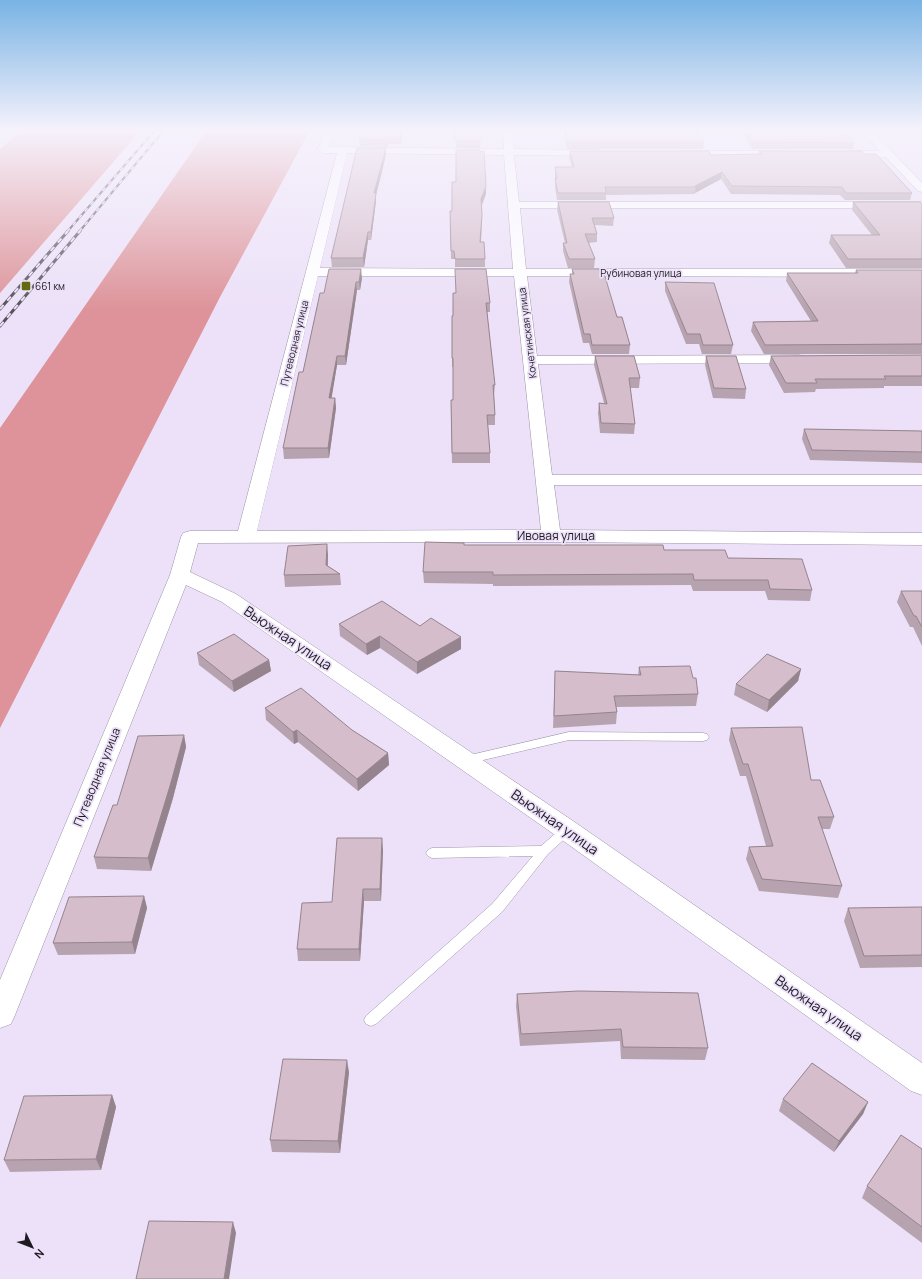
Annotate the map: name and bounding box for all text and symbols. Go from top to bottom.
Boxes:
street label: Рубиновая улица [600,266,682,280]
place label: 661 км [35,279,65,293]
marker: 661 км [20,280,32,292]
street label: Кочетинская улица [514,287,540,379]
street label: Путеводная улица [277,299,311,387]
street label: Ивовая улица [517,527,595,544]
street label: Вьюжная улица [240,601,336,674]
street label: Путеводная улица [69,725,124,829]
street label: Вьюжная улица [508,784,603,859]
street label: Вьюжная улица [772,970,867,1045]
north arrow [12,1227,52,1267]
text: N [31,1246,48,1262]

